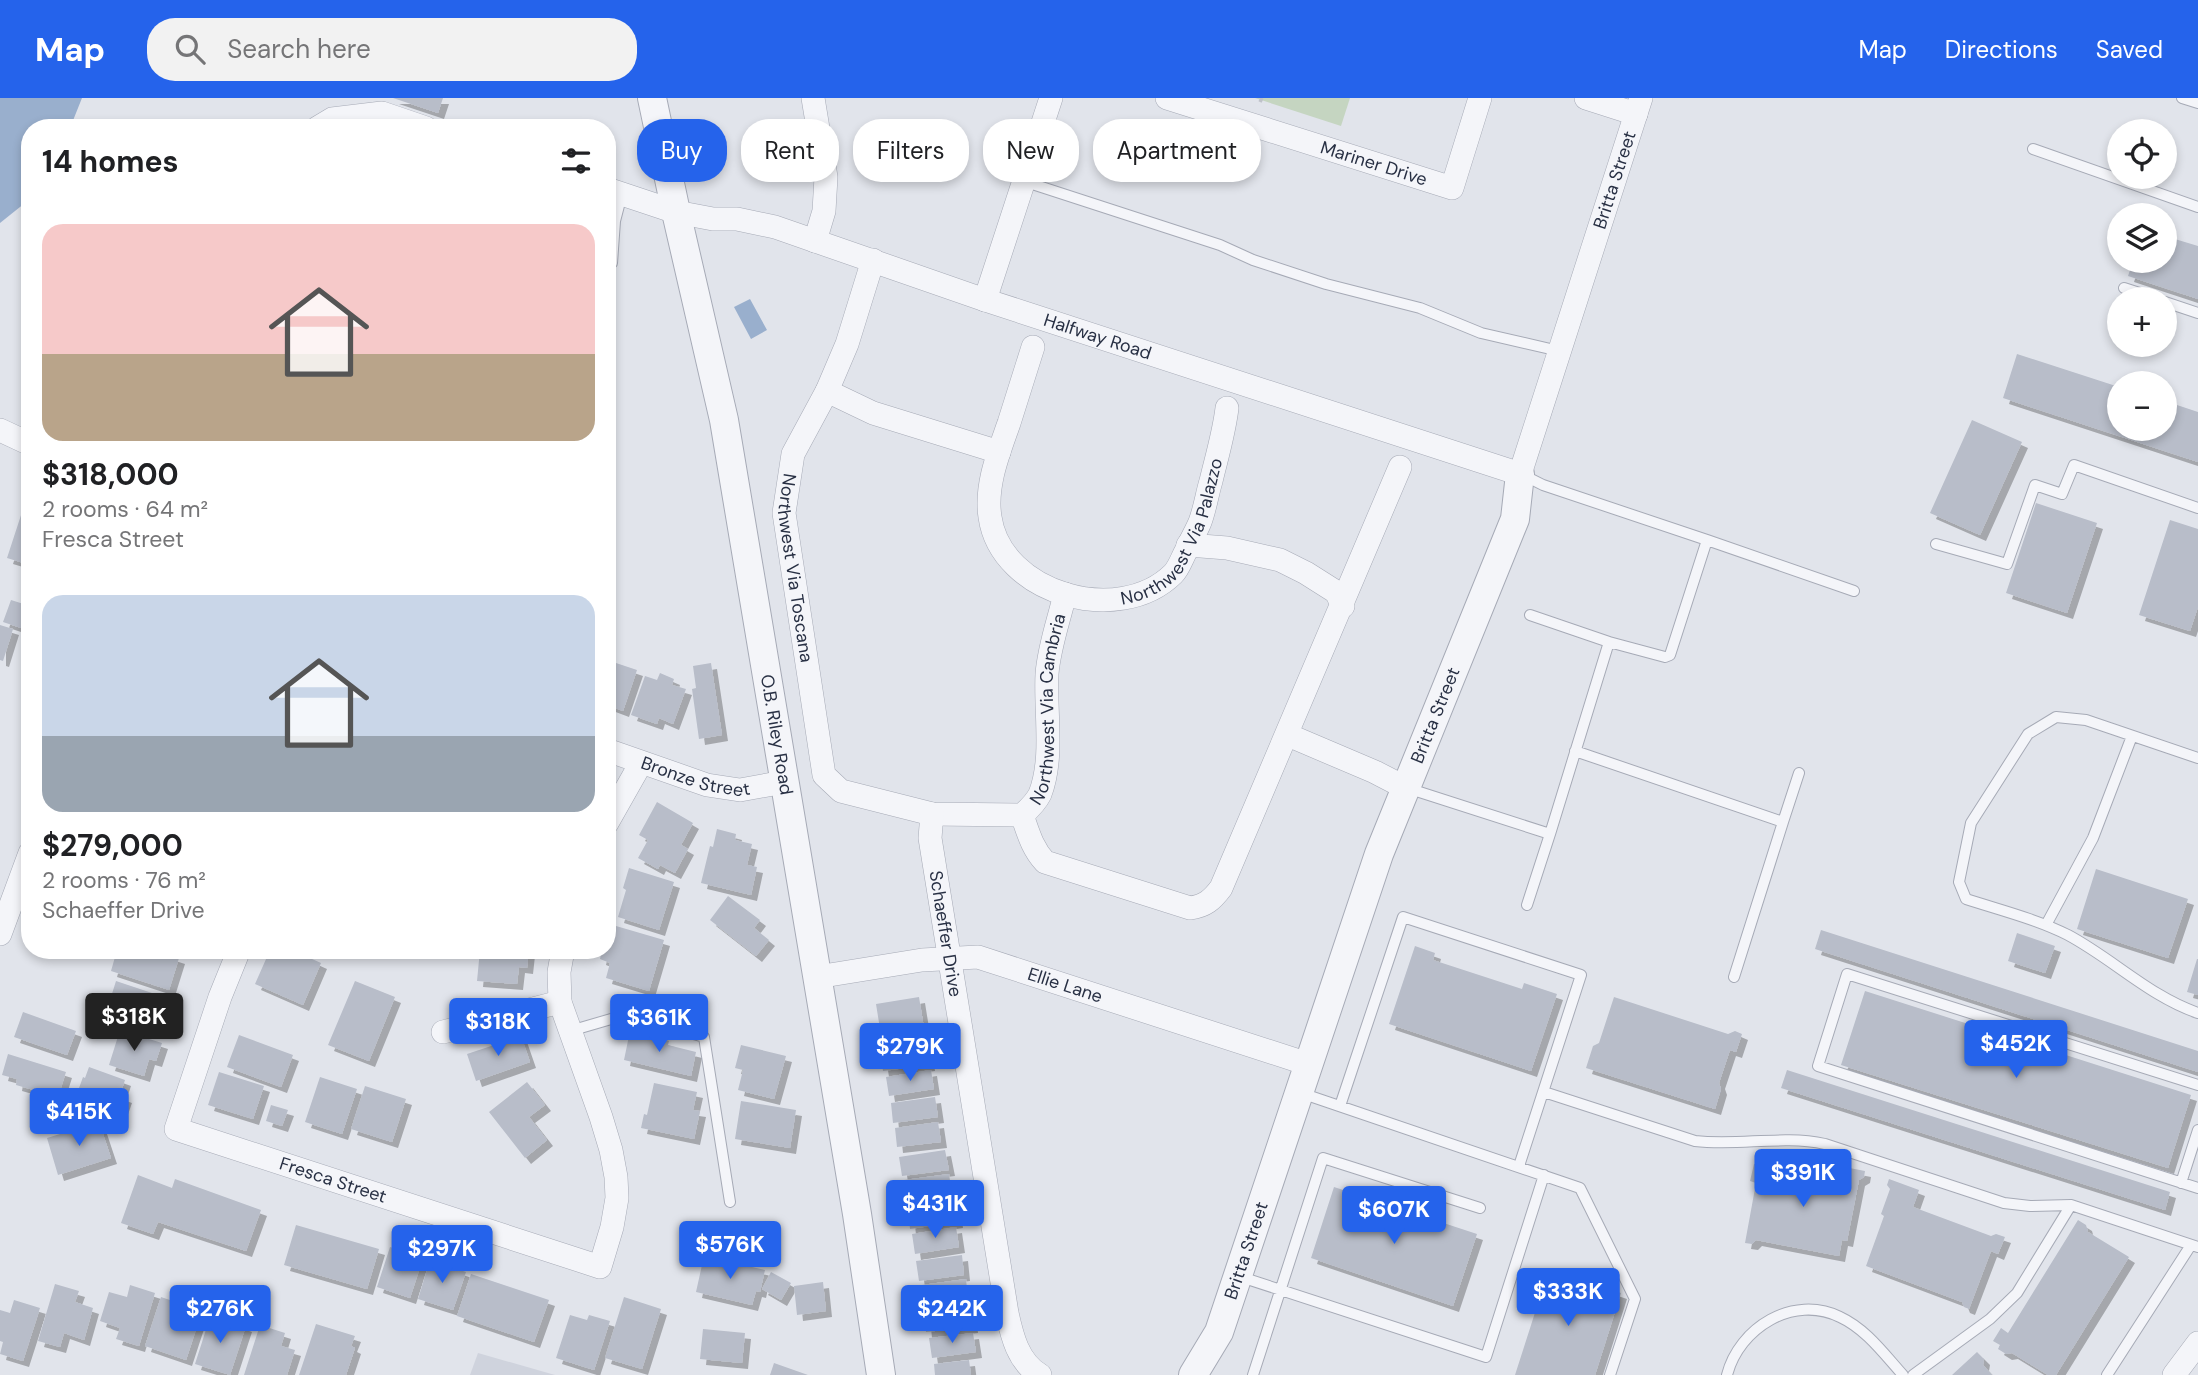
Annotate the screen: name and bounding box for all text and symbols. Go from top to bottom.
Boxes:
search box [147,18,637,81]
text: Map [35,28,105,71]
icon: search [171,30,209,68]
text: Search here [227,32,371,66]
text: Map [1859,34,1907,65]
text: Directions [1945,34,2058,65]
text: Saved [2096,34,2163,65]
chip: Buy [637,119,727,182]
chip: Rent [741,119,839,182]
chip: Filters [853,119,969,182]
chip: New [983,119,1079,182]
chip: Apartment [1093,119,1261,182]
map controls [2107,119,2177,441]
button: locate [2107,119,2177,189]
street label: Britta Street [1588,128,1642,232]
street label: Mariner Drive [1318,135,1430,191]
text: 14 homes [42,142,179,181]
icon: filters [557,142,595,180]
button: layers [2107,203,2177,273]
icon: home [256,269,382,395]
button: + [2107,287,2177,357]
street label: Halfway Road [1041,308,1155,365]
button: − [2107,371,2177,441]
text: $318,000 [42,455,179,494]
street label: Northwest Via Palazzo [1118,455,1228,611]
street label: Northwest Via Toscana [772,472,819,664]
text: 2 rooms · 64 m² [42,494,208,524]
text: Fresca Street [42,524,184,554]
street label: Northwest Via Cambria [1024,611,1071,810]
icon: home [256,640,382,766]
street label: Britta Street [1405,664,1466,767]
street label: O.B. Riley Road [755,673,799,797]
street label: Bronze Street [638,751,752,802]
text: $279,000 [42,826,183,865]
text: 2 rooms · 76 m² [42,865,206,895]
street label: Schaeffer Drive [923,869,968,998]
text: Schaeffer Drive [42,895,205,925]
street label: Ellie Lane [1025,962,1106,1009]
pin: $318K [85,993,183,1053]
pin: $361K [610,995,708,1054]
pin: $318K [449,998,547,1058]
text: $318K [101,1001,167,1031]
text: $361K [626,1002,692,1032]
text: $318K [465,1006,531,1036]
pin: $452K [1967,1020,2065,1080]
pin: $279K [861,1024,959,1083]
text: $452K [1980,1028,2052,1058]
text: $279K [876,1031,944,1061]
pin: $415K [30,1088,128,1148]
text: $415K [46,1096,112,1126]
pin: $391K [1754,1150,1852,1209]
street label: Fresca Street [276,1151,390,1209]
text: $391K [1770,1157,1836,1187]
pin: $431K [886,1180,984,1240]
pin: $607K [1345,1186,1443,1246]
text: $431K [902,1188,968,1218]
text: $607K [1358,1194,1430,1224]
street label: Britta Street [1219,1199,1274,1303]
pin: $576K [681,1222,779,1281]
pin: $297K [393,1226,491,1285]
text: $576K [695,1229,765,1259]
text: $297K [408,1233,476,1263]
pin: $333K [1519,1268,1617,1328]
text: $333K [1533,1276,1603,1306]
pin: $276K [171,1286,269,1345]
pin: $242K [903,1286,1001,1345]
text: $276K [186,1293,254,1323]
text: $242K [917,1293,987,1323]

